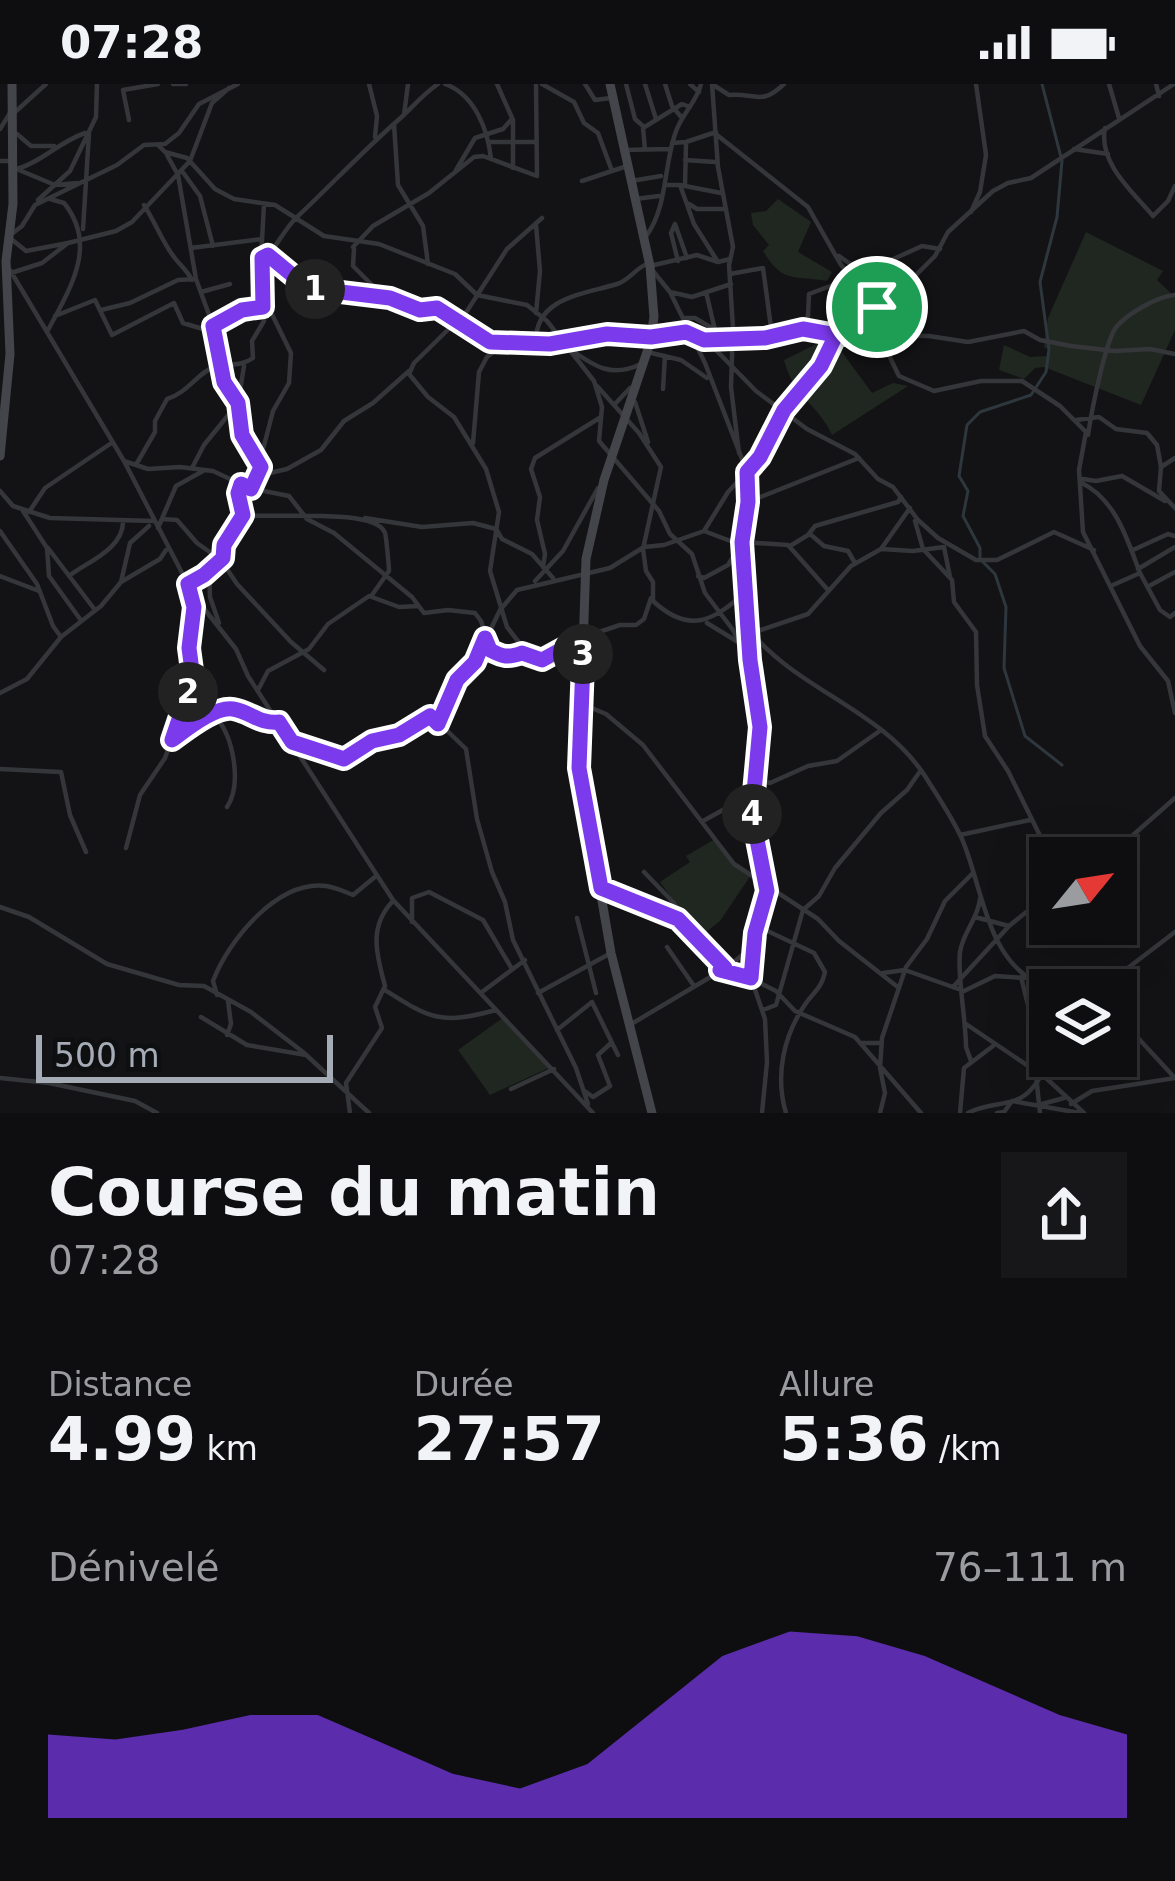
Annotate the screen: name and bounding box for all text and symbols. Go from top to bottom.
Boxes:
text: 07:28 [60,16,203,69]
pin [826,256,928,358]
pin: 1 [285,259,345,319]
text: 1 [304,269,326,308]
icon: arrive [844,274,910,340]
pin: 3 [553,624,613,684]
text: 3 [572,634,594,673]
pin: 2 [158,662,218,722]
text: 2 [177,672,199,711]
pin: 4 [722,784,782,844]
text: 4 [741,794,763,833]
north arrow [1029,837,1137,945]
map controls [1029,837,1137,1077]
button: layers [1029,969,1137,1077]
scale bar [36,1029,333,1082]
text: 500 m [54,1036,160,1075]
button: share [1001,1152,1127,1278]
text: Course du matin [48,1154,660,1231]
text: 07:28 [48,1238,160,1283]
text: Distance [48,1365,192,1404]
text: Durée [414,1365,513,1404]
text: Allure [779,1365,874,1404]
text: 4.99 [48,1404,196,1474]
text: 27:57 [414,1404,605,1474]
text: 5:36 [779,1404,929,1474]
text: km [196,1429,258,1468]
text: /km [929,1429,1001,1468]
text: Dénivelé [48,1545,219,1590]
text: 76–111 m [933,1545,1127,1590]

